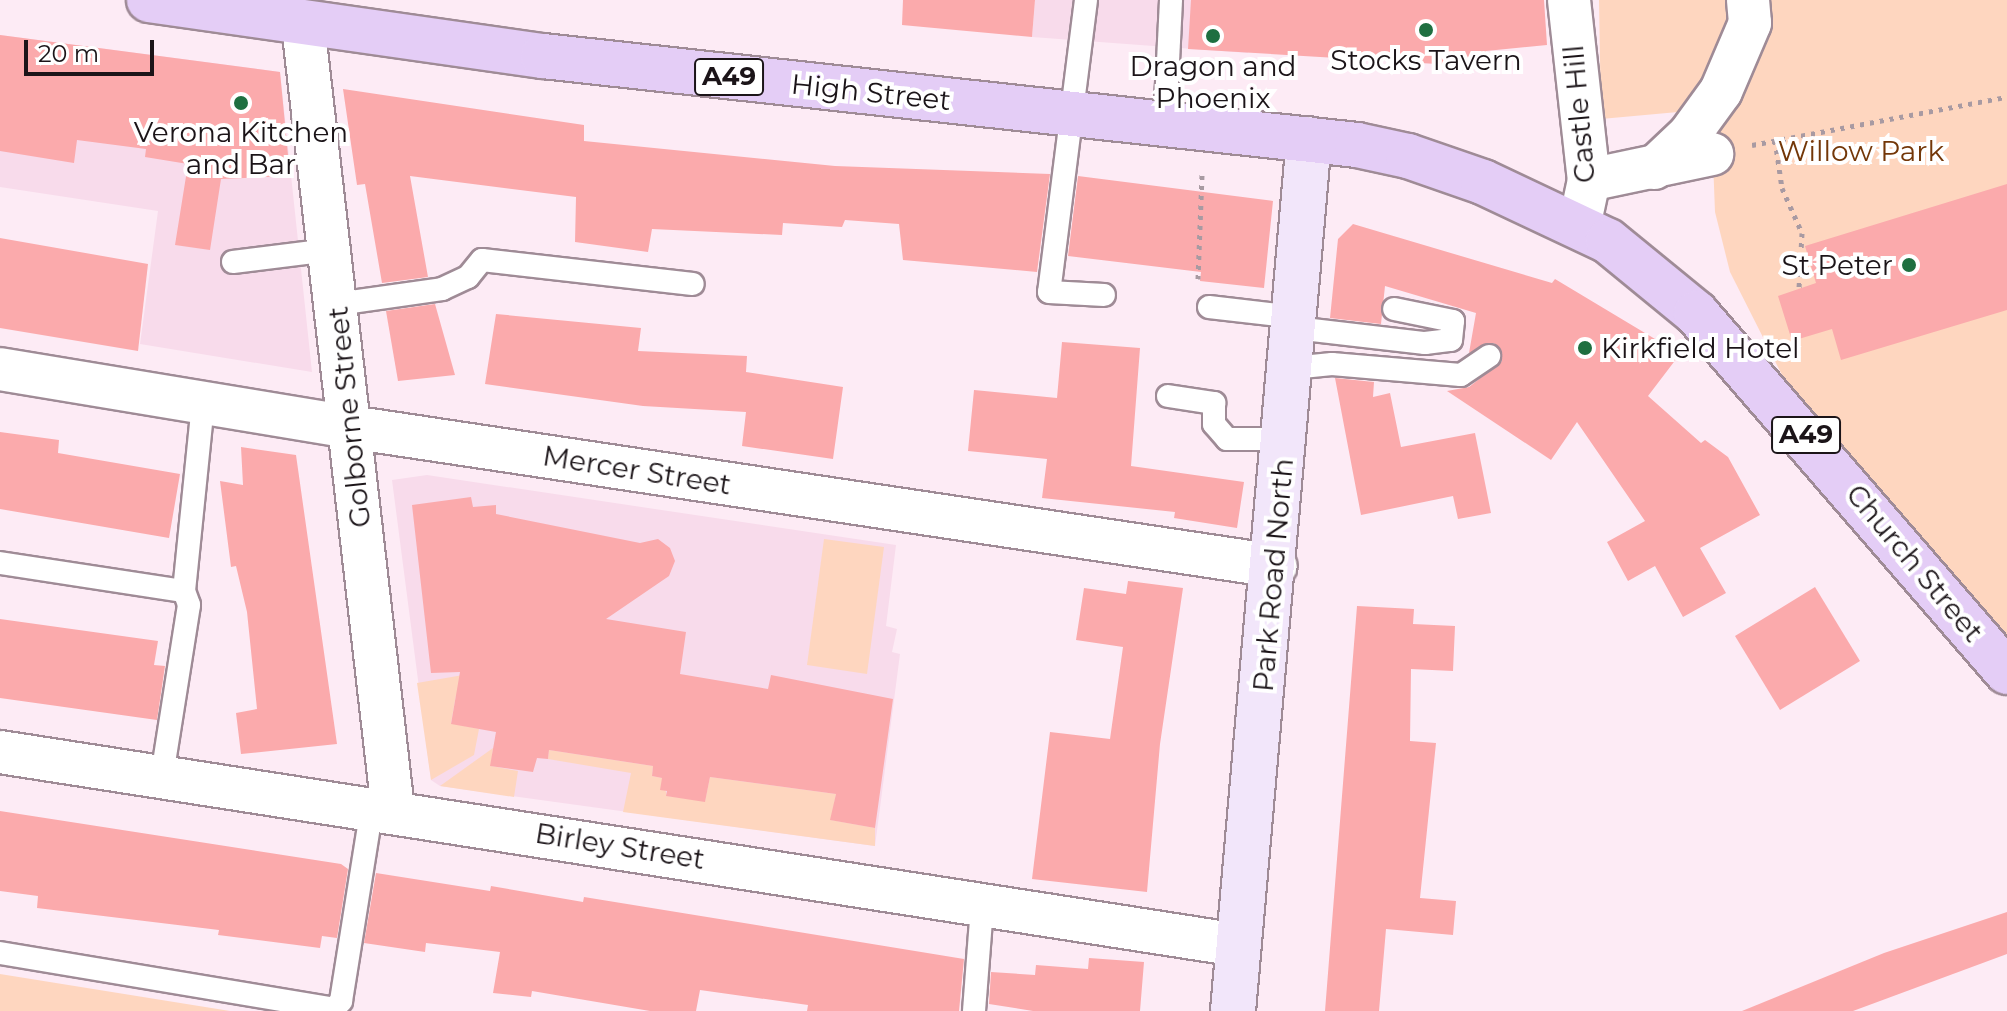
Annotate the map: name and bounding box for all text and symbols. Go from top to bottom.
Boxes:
marker: Stocks Tavern [1417,21,1435,39]
scale bar [28,24,158,74]
marker: Dragon and Phoenix [1204,27,1222,45]
text: 20 m [38,39,99,68]
place label: Stocks Tavern [1330,43,1522,77]
street label: Castle Hill [1556,44,1602,184]
place label: Dragon and Phoenix [1129,49,1297,115]
road number: A49 [693,55,765,99]
street label: High Street [789,67,953,117]
marker: Verona Kitchen and Bar [232,94,250,112]
place label: Verona Kitchen and Bar [134,115,348,181]
park label: Willow Park [1778,134,1944,168]
place label: St Peter [1781,248,1893,282]
marker: St Peter [1900,256,1918,274]
street label: Golborne Street [321,305,377,529]
place label: Kirkfield Hotel [1601,331,1800,365]
marker: Kirkfield Hotel [1576,339,1594,357]
road number: A49 [1770,413,1842,457]
street label: Mercer Street [540,439,734,501]
street label: Park Road North [1246,457,1300,693]
street label: Church Street [1839,478,1991,648]
street label: Birley Street [533,816,707,876]

